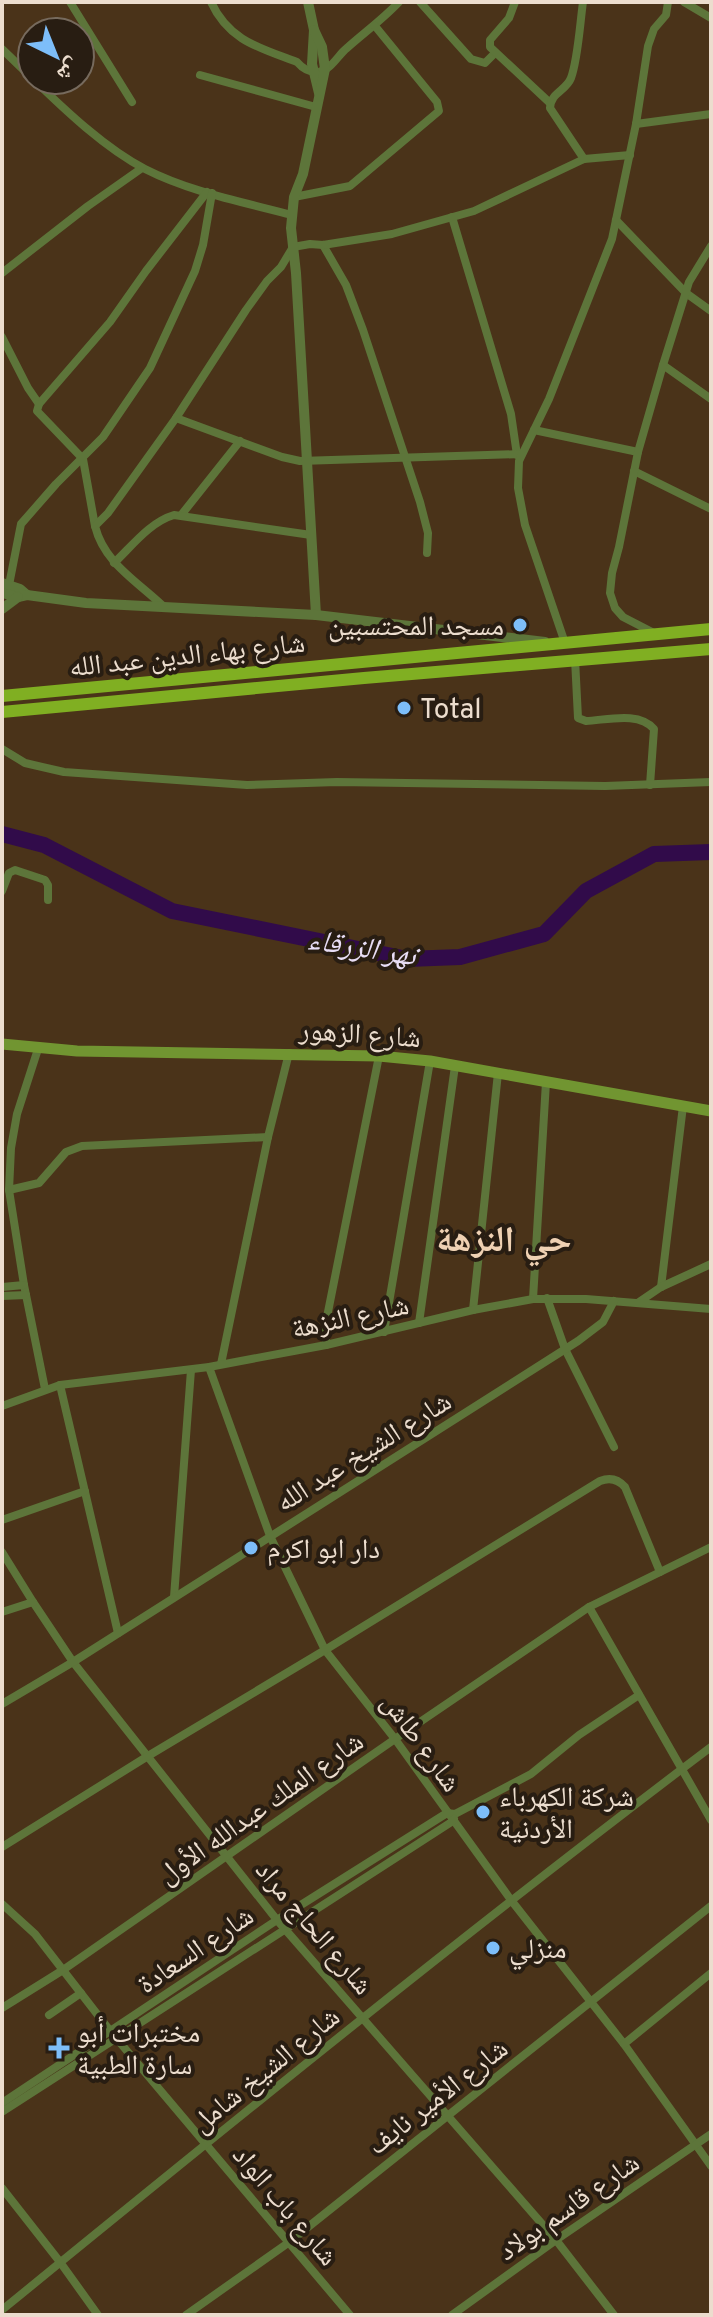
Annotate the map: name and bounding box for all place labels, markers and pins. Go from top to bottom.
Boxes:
place label: مسجد المحتسبين [328,610,504,646]
marker: مسجد المحتسبين [511,616,529,634]
place label: Total [420,693,482,729]
marker: Total [395,699,413,717]
place label: دار ابو اكرم [267,1533,380,1569]
marker: دار ابو اكرم [242,1539,260,1557]
place label: شركة الكهرباء الأردنية [499,1781,634,1849]
marker: شركة الكهرباء الأردنية [474,1803,492,1821]
place label: منزلي [509,1933,566,1971]
marker: منزلي [484,1939,502,1957]
place label: مختبرات أبو سارة الطبية [77,2015,200,2085]
marker: مختبرات أبو سارة الطبية [48,2037,70,2059]

